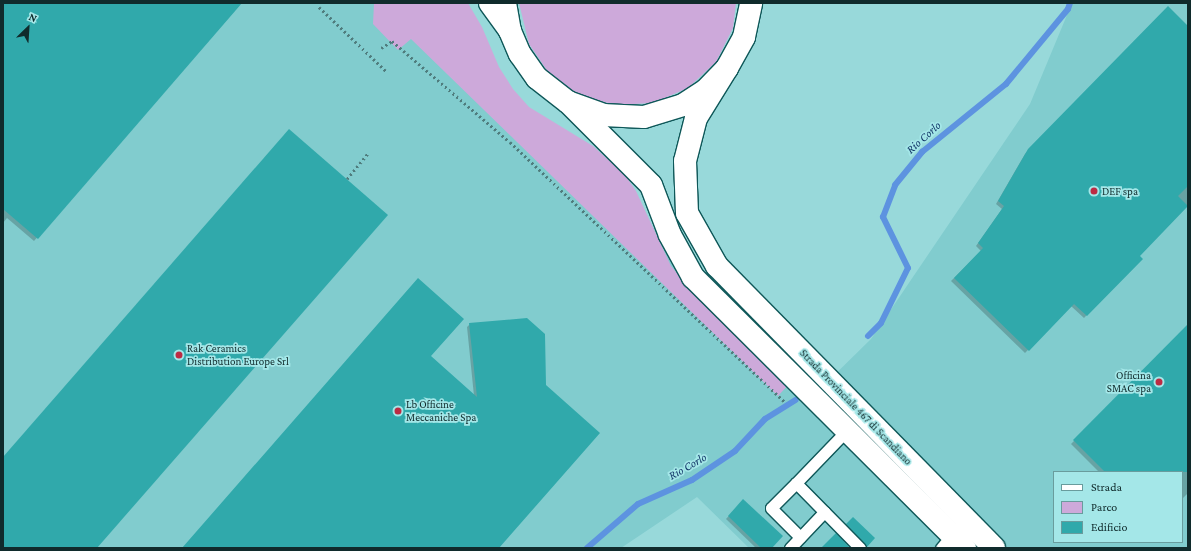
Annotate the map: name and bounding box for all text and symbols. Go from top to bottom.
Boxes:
north arrow [8,8,48,48]
text: N [27,10,39,24]
water label: Rio Corlo [904,119,944,157]
place label: DEF spa [1102,184,1138,198]
marker: DEF spa [1089,186,1099,196]
place label: Rak Ceramics Distribution Europe Srl [187,342,289,368]
street label: Strada Provinciale 467 di Scandiano [797,346,915,468]
marker: Rak Ceramics Distribution Europe Srl [174,350,184,360]
place label: Officina SMAC spa [1107,369,1151,395]
marker: Officina SMAC spa [1154,377,1164,387]
place label: Lb Officine Meccaniche Spa [406,398,476,424]
marker: Lb Officine Meccaniche Spa [393,406,403,416]
water label: Rio Corlo [666,450,710,484]
legend [1053,471,1183,543]
text: Strada [1091,480,1122,494]
text: Parco [1091,500,1117,514]
text: Edificio [1091,520,1127,534]

